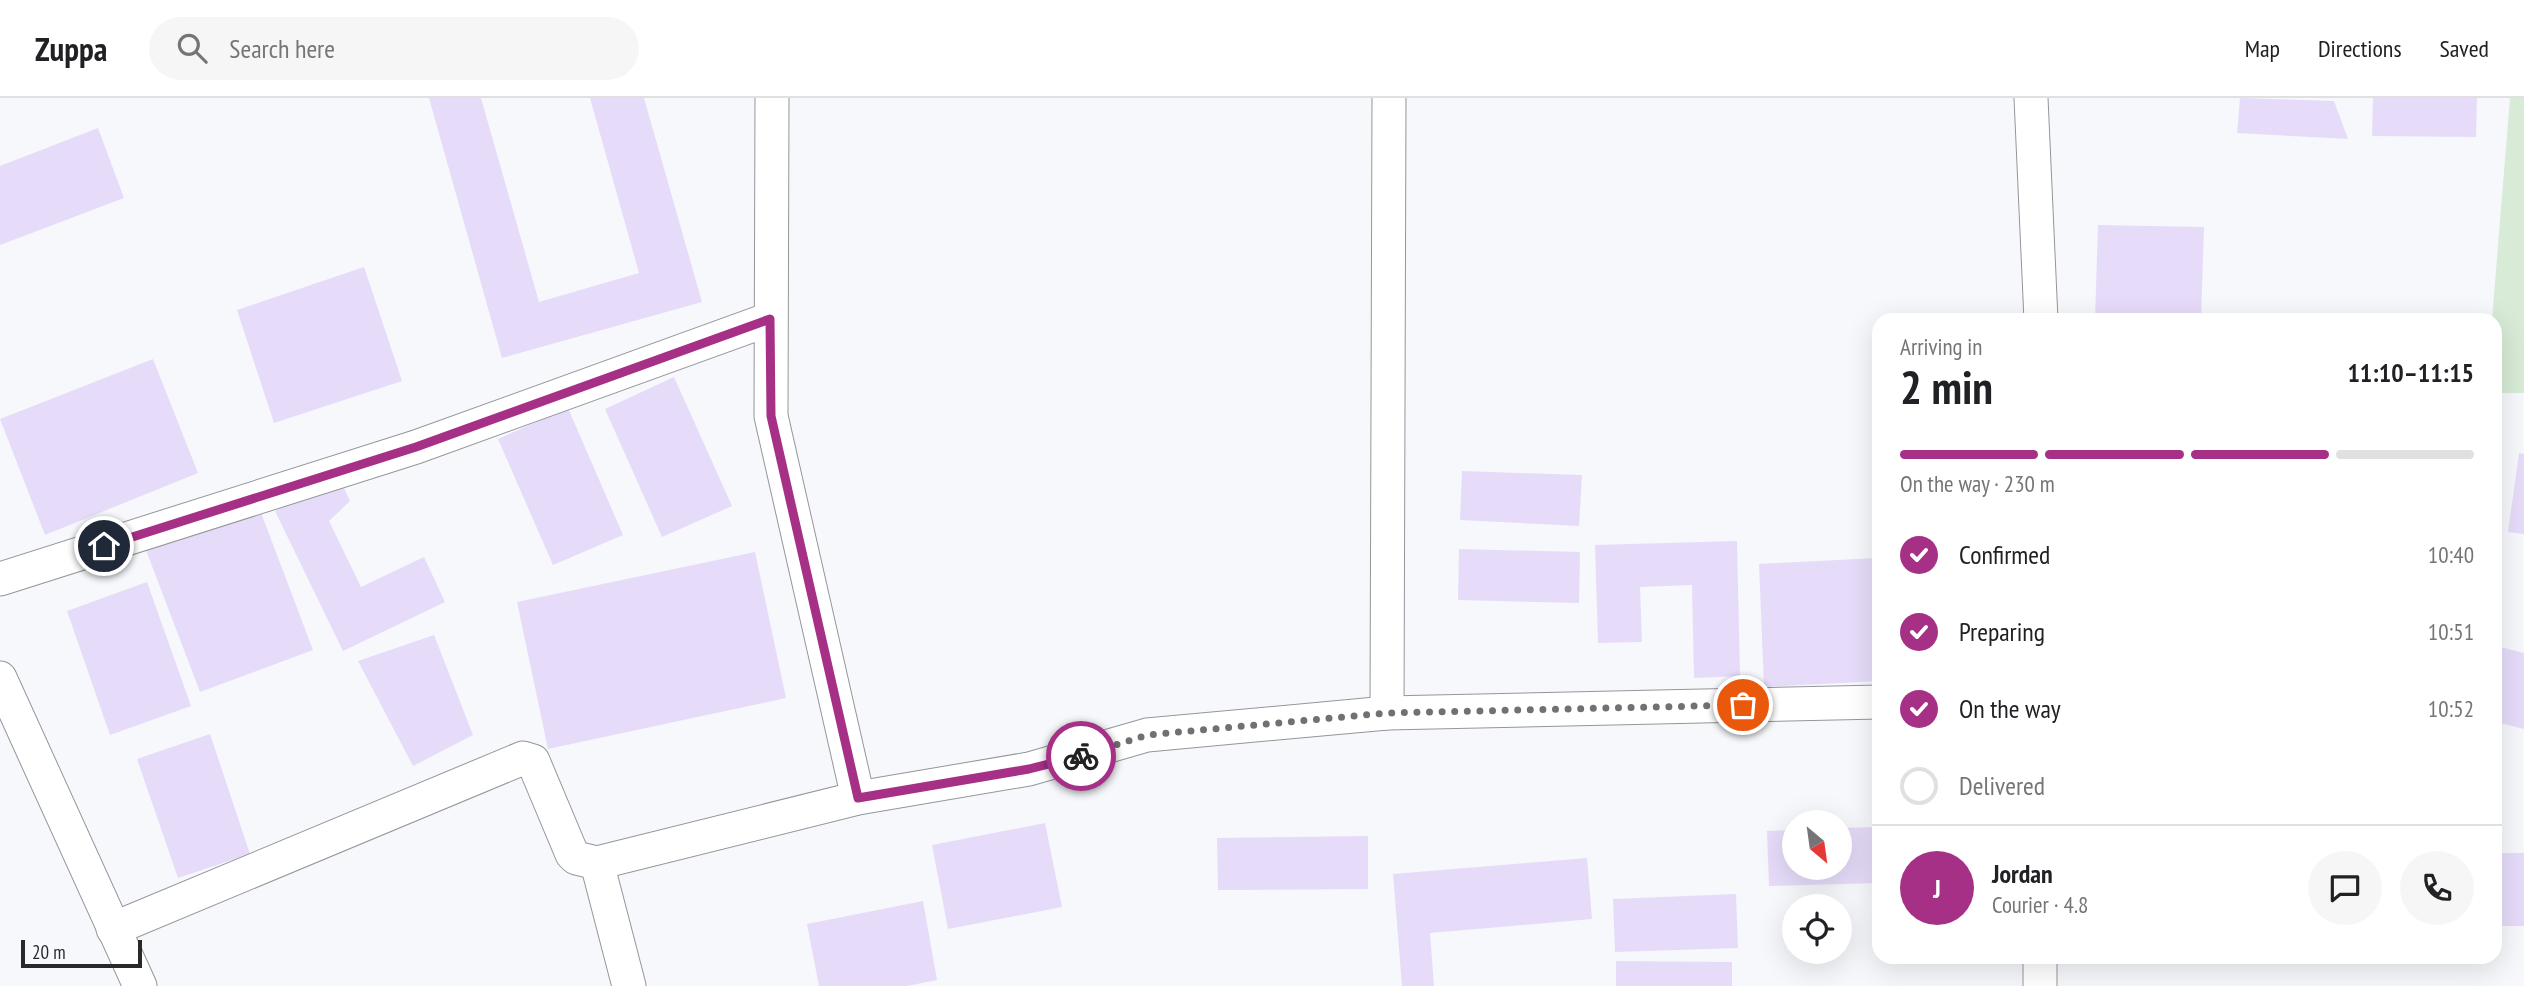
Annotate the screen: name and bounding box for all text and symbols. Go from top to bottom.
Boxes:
search box [149,17,639,80]
text: Zuppa [35,27,107,70]
icon: search [173,29,211,67]
text: Search here [229,32,335,65]
text: Map [2245,33,2280,64]
text: Directions [2318,33,2402,64]
text: Saved [2440,33,2489,64]
text: Arriving in [1900,332,1982,361]
text: 11:10–11:15 [2347,356,2474,389]
text: 2 min [1900,357,1993,417]
text: On the way · 230 m [1900,469,2055,498]
pin [74,516,134,576]
icon: home [85,527,123,565]
icon: check [1900,536,1938,574]
text: Confirmed [1959,538,2050,571]
text: 10:40 [2428,540,2474,569]
icon: check [1900,613,1938,651]
text: Preparing [1959,615,2045,648]
text: 10:51 [2428,617,2474,646]
pin [1713,675,1773,735]
icon: bag [1724,686,1762,724]
icon: check [1900,690,1938,728]
text: On the way [1959,692,2061,725]
text: 10:52 [2428,694,2474,723]
courier [1046,721,1116,791]
icon: bike [1062,737,1100,775]
text: Delivered [1959,769,2045,802]
north arrow [1782,810,1852,880]
map controls [1782,810,1852,964]
button: chat [2308,851,2382,925]
button: phone [2400,851,2474,925]
text: Jordan [1992,857,2053,890]
text: J [1933,872,1941,905]
text: Courier · 4.8 [1992,890,2088,919]
button: locate [1782,894,1852,964]
scale bar [21,937,142,969]
text: 20 m [32,940,66,964]

